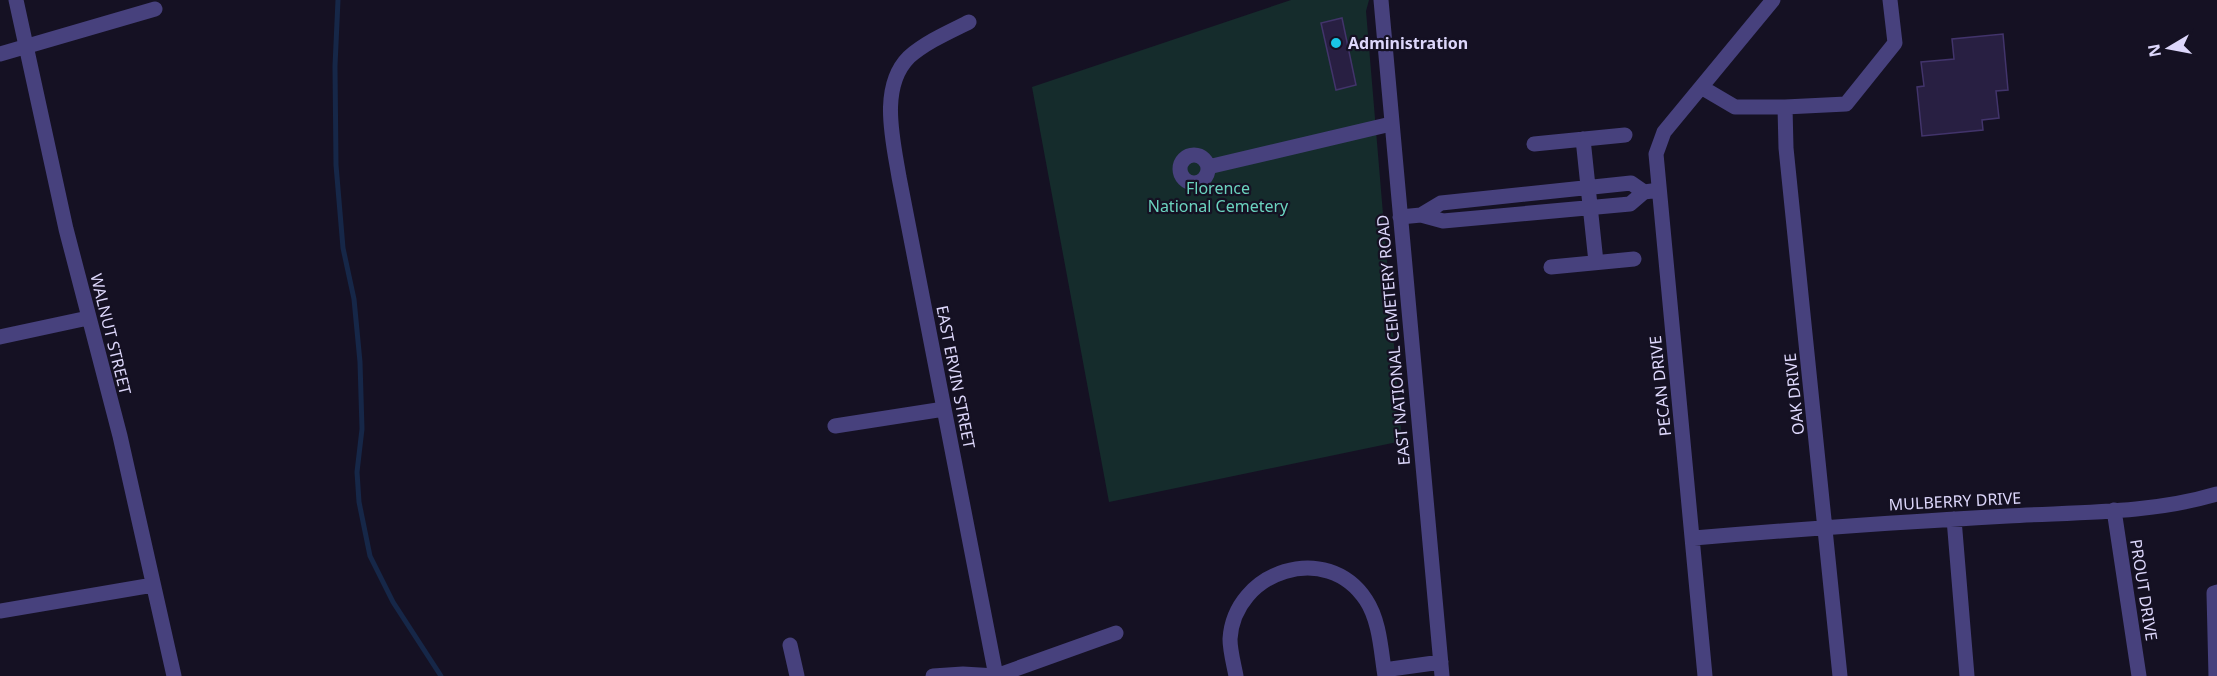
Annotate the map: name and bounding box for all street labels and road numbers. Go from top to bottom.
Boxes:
street label: EAST NATIONAL CEMETERY ROAD [1371,214,1415,466]
street label: WALNUT STREET [85,271,137,397]
street label: EAST ERVIN STREET [931,303,981,451]
street label: PECAN DRIVE [1644,335,1676,437]
street label: OAK DRIVE [1779,352,1809,436]
street label: MULBERRY DRIVE [1888,487,2022,515]
street label: PROUT DRIVE [2125,538,2163,642]

